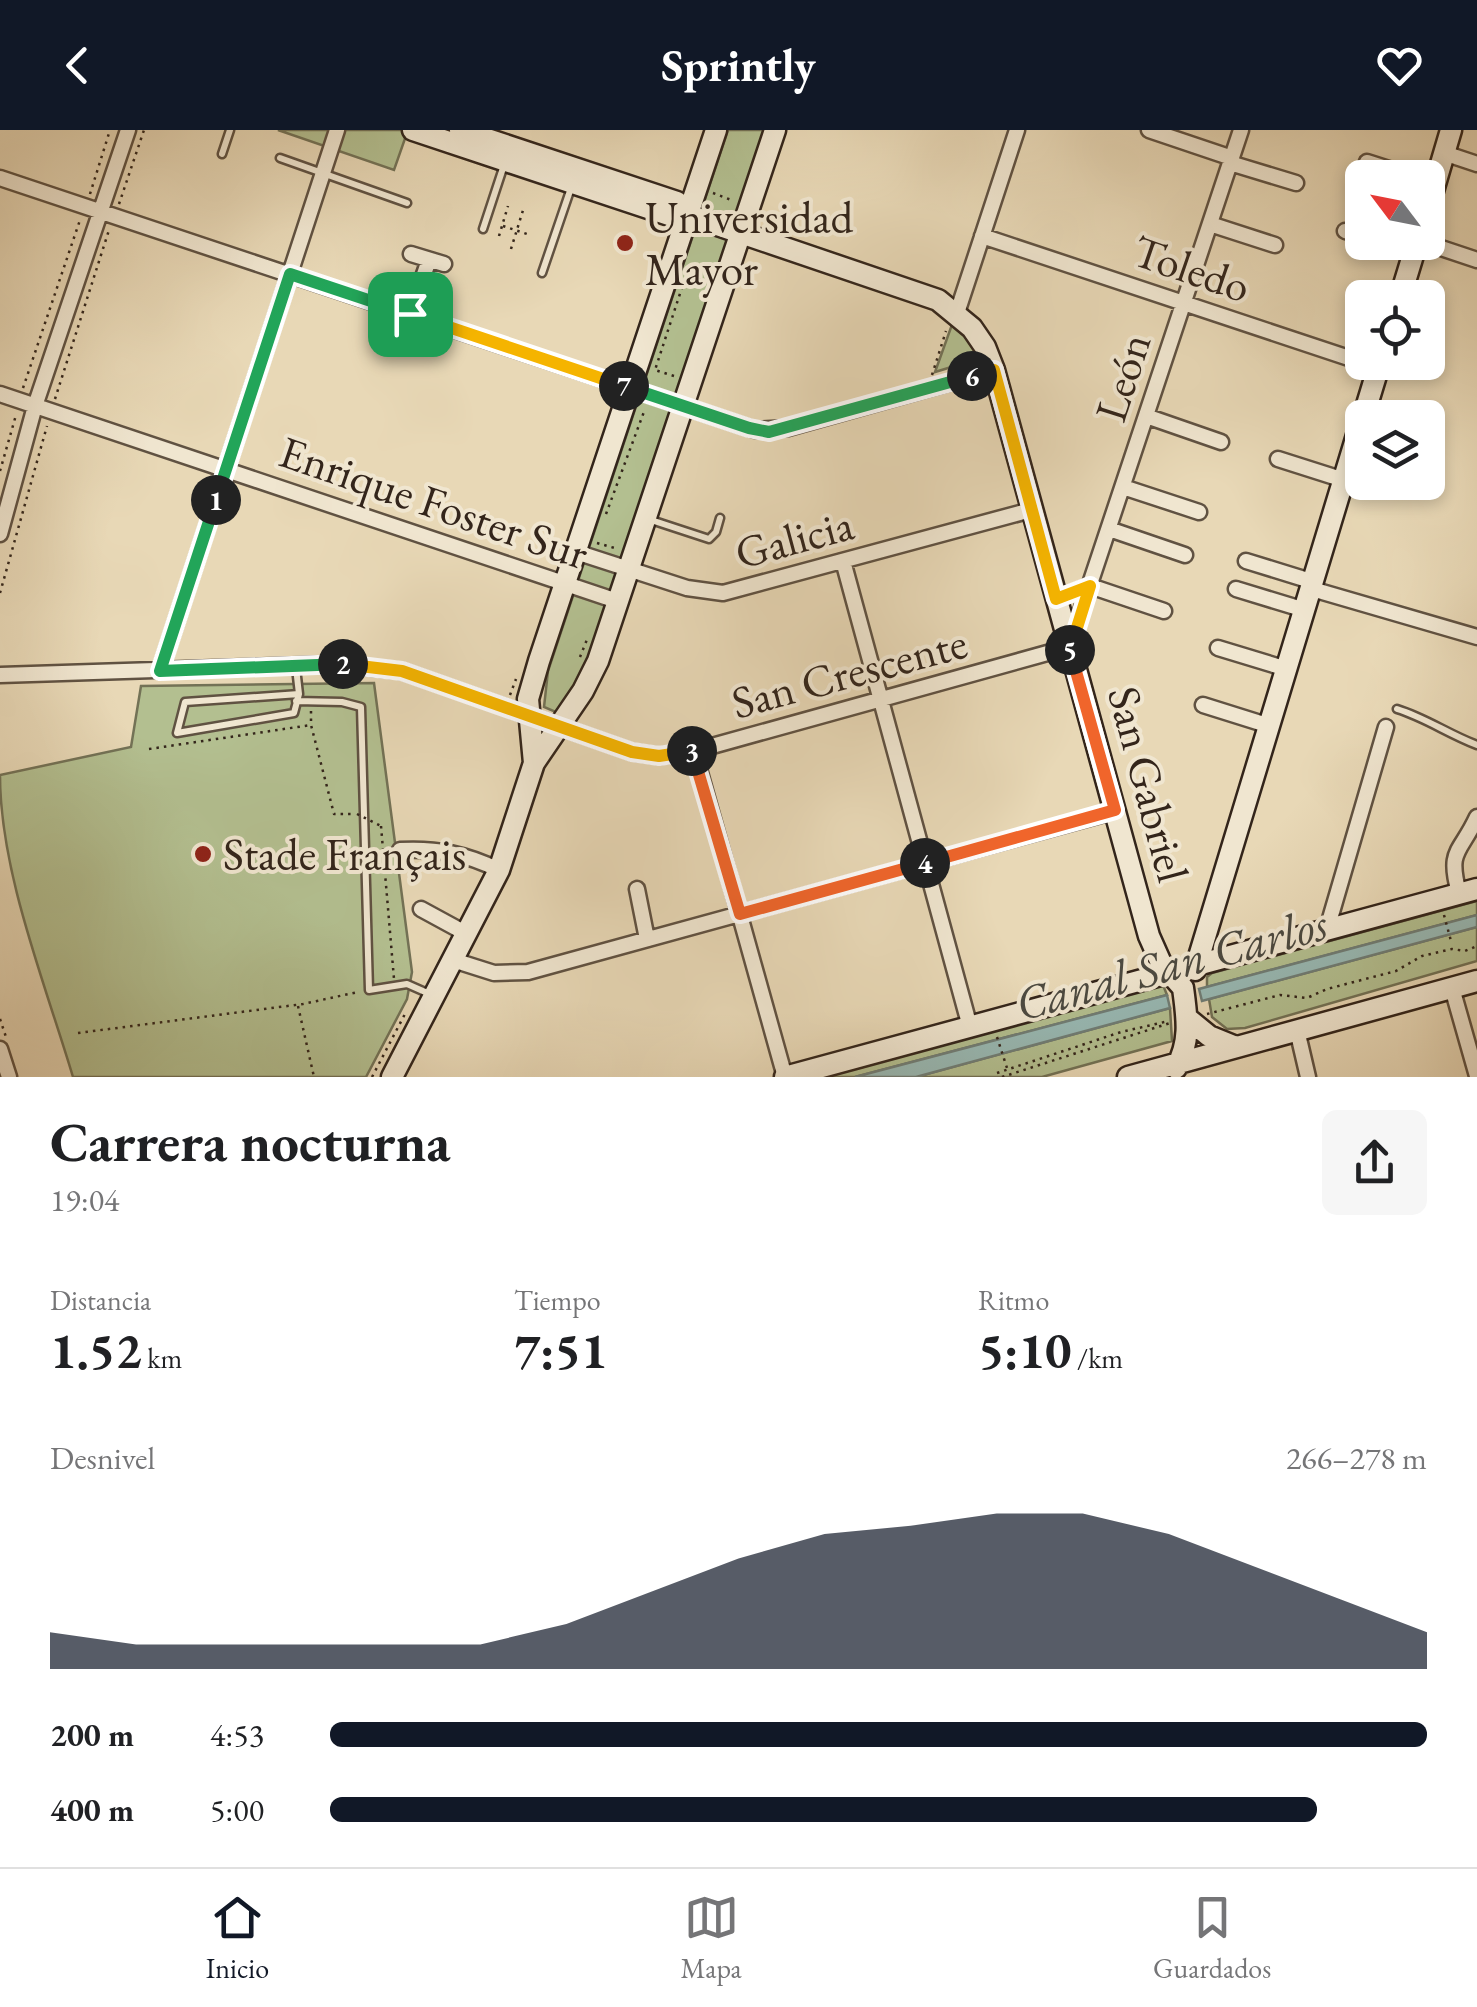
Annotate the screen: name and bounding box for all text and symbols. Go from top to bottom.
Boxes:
text: Sprintly [661,36,816,94]
icon: back [50,38,105,93]
icon: heart [1372,38,1427,93]
north arrow [1345,160,1445,260]
map controls [1345,160,1445,500]
place label: Universidad Mayor [645,188,853,298]
street label: Toledo [1126,221,1258,315]
marker: Universidad Mayor [614,232,636,254]
pin [368,272,453,357]
button: locate [1345,280,1445,380]
icon: arrive [383,287,438,342]
street label: León [1081,326,1163,428]
pin: 6 [947,351,997,401]
text: 6 [965,358,979,394]
pin: 7 [599,361,649,411]
text: 7 [617,368,631,404]
button: layers [1345,400,1445,500]
street label: Enrique Foster Sur [272,422,596,582]
pin: 1 [191,475,241,525]
text: 1 [209,482,223,518]
street label: Galicia [729,494,859,582]
street label: San Crescente [725,613,973,731]
pin: 5 [1045,625,1095,675]
text: 5 [1063,632,1077,668]
pin: 2 [318,639,368,689]
text: 2 [336,646,350,682]
street label: San Gabriel [1095,680,1203,888]
pin: 3 [667,726,717,776]
text: 3 [685,733,699,769]
place label: Stade Français [223,825,466,883]
pin: 4 [900,838,950,888]
marker: Stade Français [192,843,214,865]
text: 4 [918,845,932,881]
water label: Canal San Carlos [1008,891,1334,1034]
text: Carrera nocturna [50,1106,450,1177]
button: share [1322,1110,1427,1215]
text: 19:04 [50,1179,119,1221]
text: Distancia [50,1282,151,1318]
text: Tiempo [514,1282,601,1318]
text: Ritmo [978,1282,1049,1318]
text: 1.52 [50,1318,142,1383]
text: 7:51 [514,1318,607,1383]
text: 5:10 [978,1318,1071,1383]
text: km [142,1340,182,1376]
text: /km [1071,1340,1123,1376]
text: Desnivel [50,1437,155,1479]
text: 266–278 m [1286,1437,1427,1479]
text: 200 m [50,1714,134,1756]
text: 4:53 [210,1714,264,1756]
text: 400 m [50,1789,134,1831]
text: 5:00 [210,1789,264,1831]
tab: Inicio [206,1890,269,1986]
tab: Mapa [681,1890,742,1986]
tab: Guardados [1153,1890,1271,1986]

